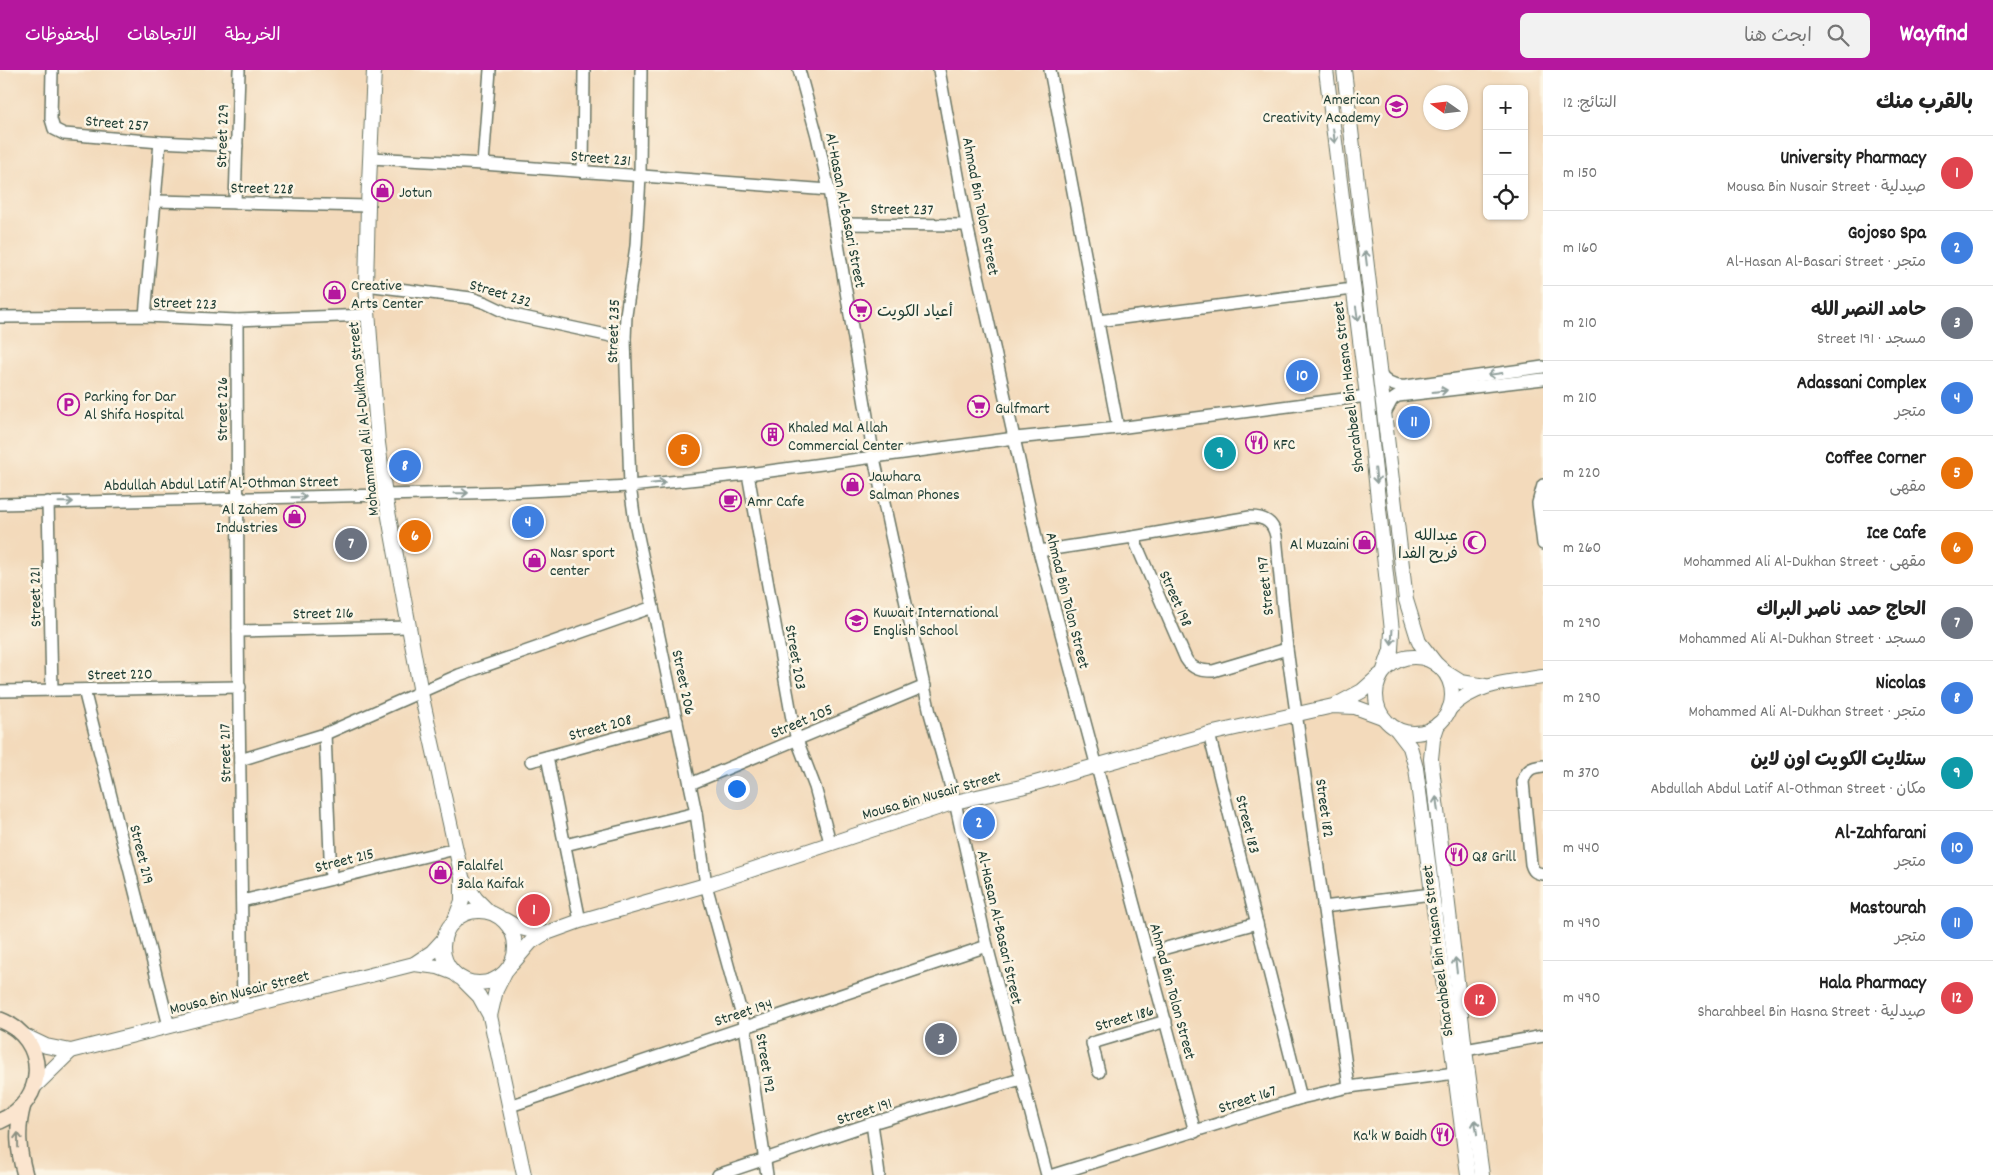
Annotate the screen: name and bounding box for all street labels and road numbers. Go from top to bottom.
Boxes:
street label: Street 229 [211,104,236,168]
street label: Street 257 [84,110,149,139]
street label: Al-Hasan Al-Basari Street [818,131,871,290]
street label: Ahmad Bin Tolon Street [955,135,1004,278]
street label: Street 231 [570,145,632,174]
street label: Street 228 [230,177,294,202]
street label: Street 237 [870,198,934,223]
street label: Street 232 [466,274,534,315]
street label: Street 223 [153,292,217,317]
street label: Street 235 [602,299,627,364]
street label: Sharahbeel Bin Hasna Street [1328,300,1371,474]
street label: Mohammed Ali Al-Dukhan Street [343,320,386,517]
street label: Street 226 [212,377,235,441]
street label: Abdullah Abdul Latif Al-Othman Street [103,471,339,498]
street label: Ahmad Bin Tolon Street [1038,530,1095,672]
street label: Street 197 [1252,555,1281,617]
street label: Street 221 [24,567,49,627]
street label: Street 198 [1152,567,1197,631]
street label: Street 216 [292,602,354,627]
street label: Street 203 [778,623,812,692]
street label: Street 206 [664,648,701,717]
street label: Street 220 [87,663,153,688]
street label: Street 205 [767,699,837,746]
street label: Street 208 [566,709,635,748]
street label: Street 217 [214,723,239,783]
street label: Mousa Bin Nusair Street [860,766,1004,827]
street label: Street 182 [1308,777,1339,839]
street label: Street 183 [1228,793,1265,856]
street label: Street 219 [122,823,159,887]
street label: Street 215 [312,843,377,880]
street label: Al-Hasan Al-Basari Street [970,848,1028,1007]
street label: Sharahbeel Bin Hasna Street [1417,864,1460,1038]
street label: Ahmad Bin Tolon Street [1142,921,1201,1062]
street label: Mousa Bin Nusair Street [167,965,312,1022]
street label: Street 194 [712,993,776,1034]
street label: Street 186 [1093,1000,1157,1039]
street label: Street 192 [748,1032,781,1095]
street label: Street 167 [1216,1080,1280,1121]
street label: Street 191 [834,1093,895,1132]

